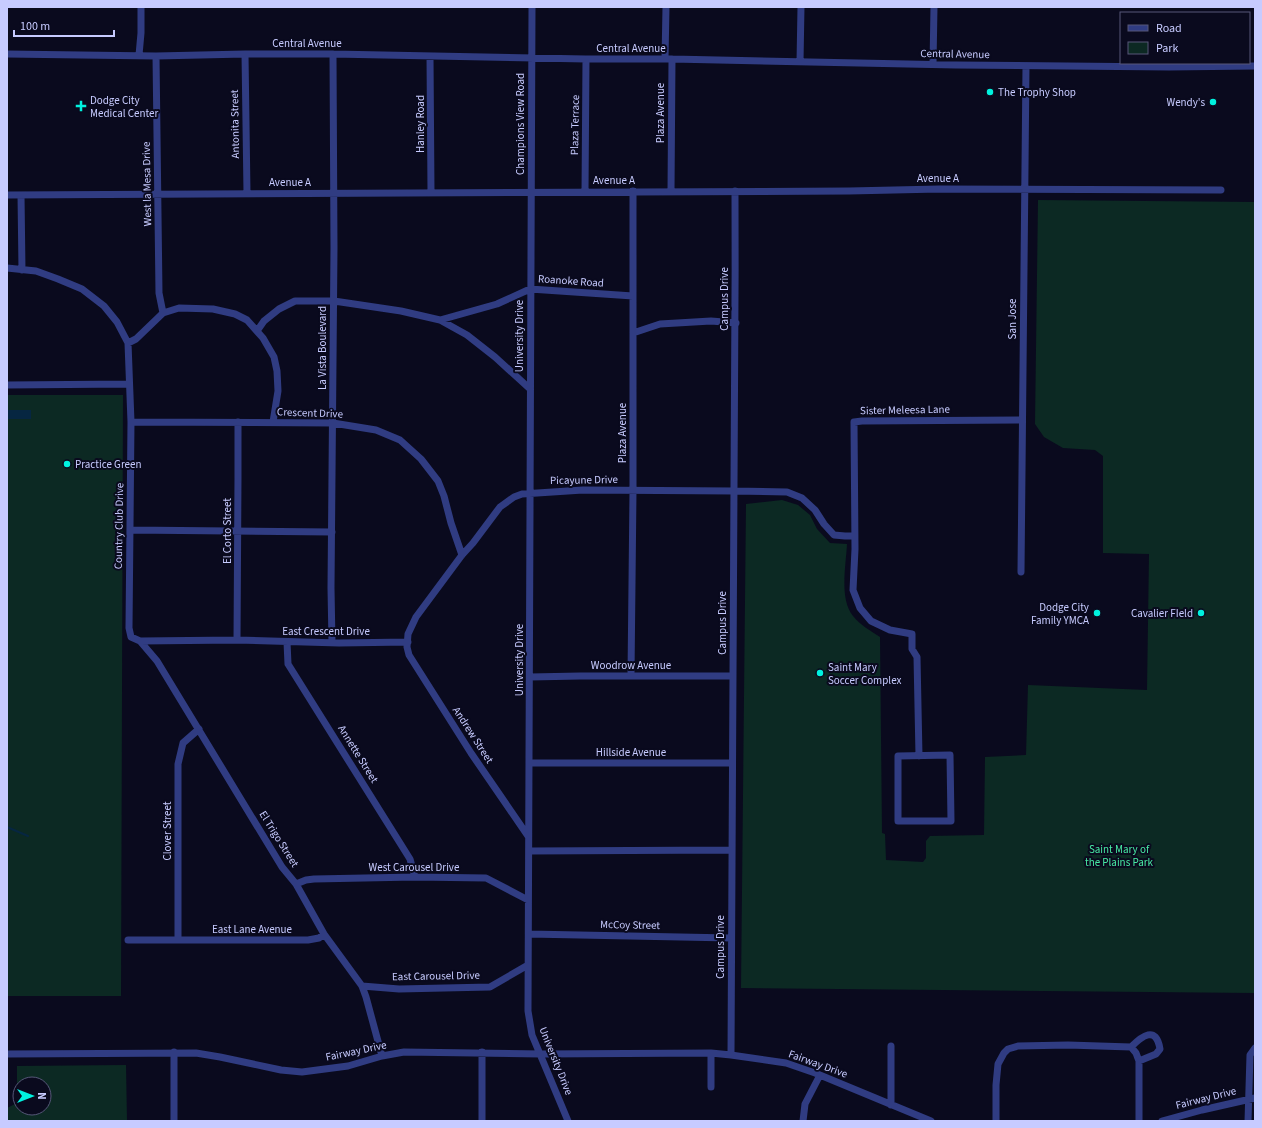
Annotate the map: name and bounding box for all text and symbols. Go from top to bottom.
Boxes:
scale bar [14,12,114,38]
legend [1120,12,1250,64]
text: 100 m [20,18,50,35]
text: Road [1156,20,1182,37]
street label: Central Avenue [272,36,342,51]
text: Park [1156,40,1178,57]
street label: Central Avenue [596,41,666,56]
street label: Central Avenue [920,46,990,62]
street label: Champions View Road [513,73,528,175]
street label: Plaza Avenue [653,82,668,143]
place label: The Trophy Shop [998,85,1076,100]
marker: The Trophy Shop [985,87,995,97]
street label: Antonita Street [227,89,243,159]
place label: Dodge City Medical Center [90,93,158,121]
street label: Plaza Terrace [567,94,583,155]
street label: Hanley Road [413,95,428,153]
place label: Wendy's [1167,95,1205,110]
marker: Wendy's [1208,97,1218,107]
marker: Dodge City Medical Center [75,100,87,112]
street label: West la Mesa Drive [139,141,155,226]
street label: Avenue A [917,171,959,186]
street label: Avenue A [593,173,635,188]
street label: Avenue A [269,175,311,190]
street label: Campus Drive [717,267,732,331]
street label: Roanoke Road [538,271,604,291]
street label: San Jose [1005,298,1020,339]
street label: University Drive [512,299,527,372]
street label: La Vista Boulevard [315,306,330,390]
street label: Plaza Avenue [615,402,630,463]
street label: Sister Meleesa Lane [860,402,951,418]
street label: Crescent Drive [277,404,344,422]
place label: Practice Green [75,457,142,472]
marker: Practice Green [62,459,72,469]
street label: Picayune Drive [550,472,619,488]
street label: Country Club Drive [111,482,127,569]
street label: El Corto Street [220,498,235,564]
street label: Campus Drive [715,591,730,655]
place label: Dodge City Family YMCA [1031,600,1089,628]
place label: Cavalier FIeld [1131,606,1193,621]
marker: Dodge City Family YMCA [1092,608,1102,618]
marker: Cavalier FIeld [1196,608,1206,618]
street label: University Drive [512,623,527,696]
street label: East Crescent Drive [282,624,370,639]
street label: Woodrow Avenue [591,658,672,673]
place label: Saint Mary Soccer Complex [828,660,902,688]
marker: Saint Mary Soccer Complex [815,668,825,678]
street label: Andrew Street [449,704,497,767]
street label: Annette Street [334,722,382,786]
street label: Hillside Avenue [596,745,667,760]
street label: Clover Street [160,801,175,861]
street label: El Trigo Street [256,808,302,870]
park label: Saint Mary of the Plains Park [1085,842,1154,870]
street label: West Carousel Drive [369,860,460,875]
street label: Campus Drive [713,915,728,979]
street label: McCoy Street [600,917,660,933]
street label: East Lane Avenue [212,922,293,937]
street label: East Carousel Drive [392,968,481,984]
street label: University Drive [535,1025,577,1098]
street label: Fairway Drive [324,1037,388,1065]
street label: Fairway Drive [786,1046,850,1082]
north arrow [12,1076,52,1116]
street label: Fairway Drive [1174,1083,1238,1113]
text: N [34,1092,49,1100]

